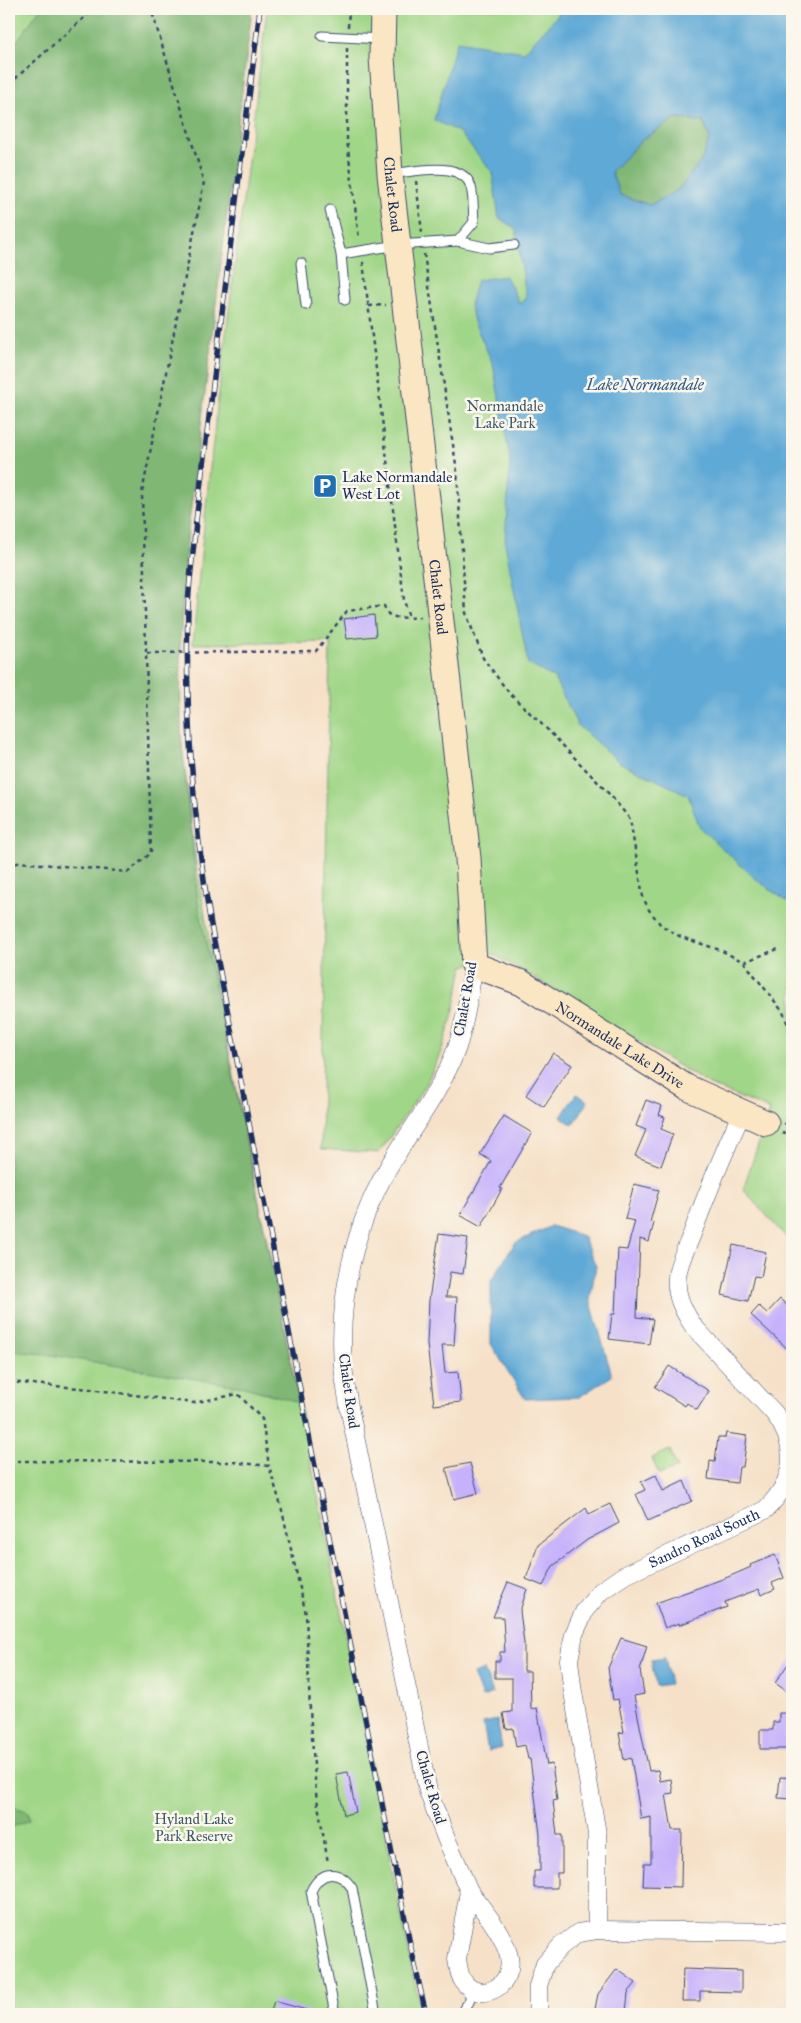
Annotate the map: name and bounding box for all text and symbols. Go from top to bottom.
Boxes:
street label: Chalet Road [380,156,406,234]
water label: Lake Normandale [585,375,705,394]
park label: Normandale Lake Park [467,397,543,432]
place label: Lake Normandale West Lot [342,468,453,503]
parking icon: Lake Normandale West Lot [312,473,338,499]
street label: Chalet Road [425,558,452,636]
street label: Chalet Road [450,960,481,1038]
street label: Normandale Lake Drive [552,998,687,1092]
street label: Chalet Road [335,1352,363,1430]
street label: Sandro Road South [646,1505,763,1572]
street label: Chalet Road [412,1748,450,1826]
park label: Hyland Lake Park Reserve [154,1810,234,1845]

